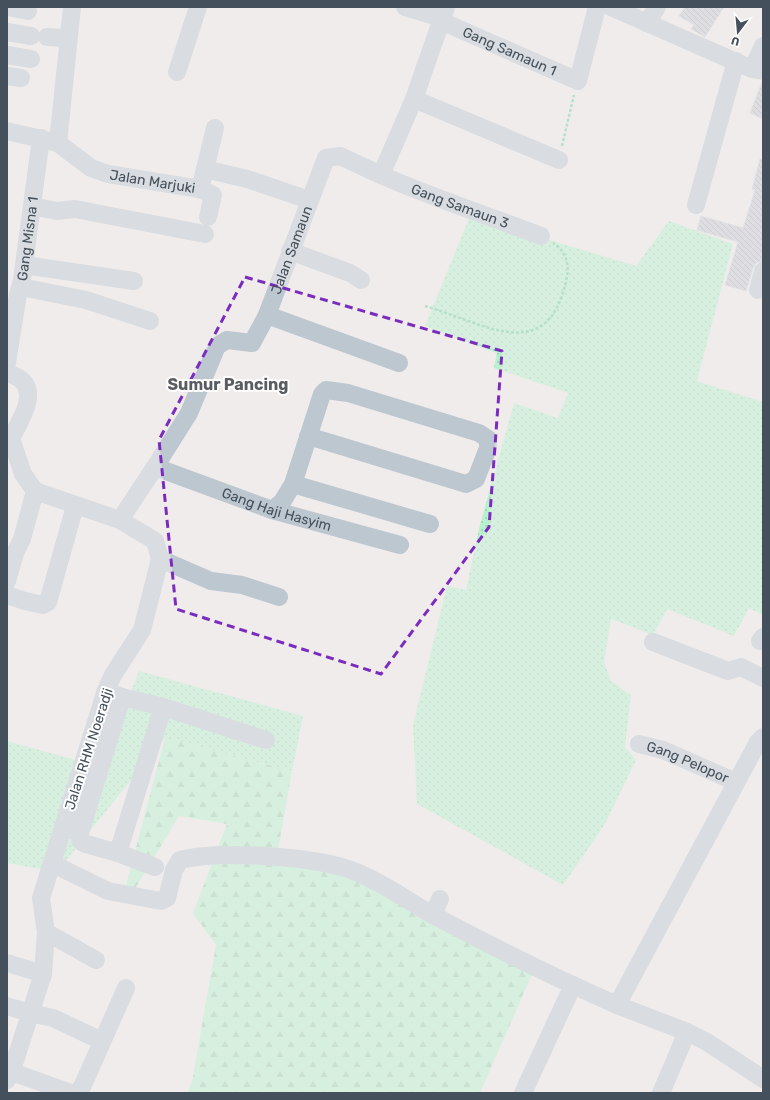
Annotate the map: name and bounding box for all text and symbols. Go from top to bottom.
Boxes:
north arrow [718,12,758,52]
street label: Gang Samaun 1 [460,23,559,79]
text: U [730,34,741,48]
street label: Jalan Marjuki [109,166,197,197]
street label: Gang Samaun 3 [409,180,511,232]
street label: Gang Misna 1 [13,196,42,282]
street label: Jalan Samaun [267,203,316,297]
district label: Sumur Pancing [168,375,288,394]
street label: Gang Haji Hasyim [220,484,333,534]
street label: Jalan RHM Noeradji [61,686,117,812]
street label: Gang Pelopor [645,738,732,787]

